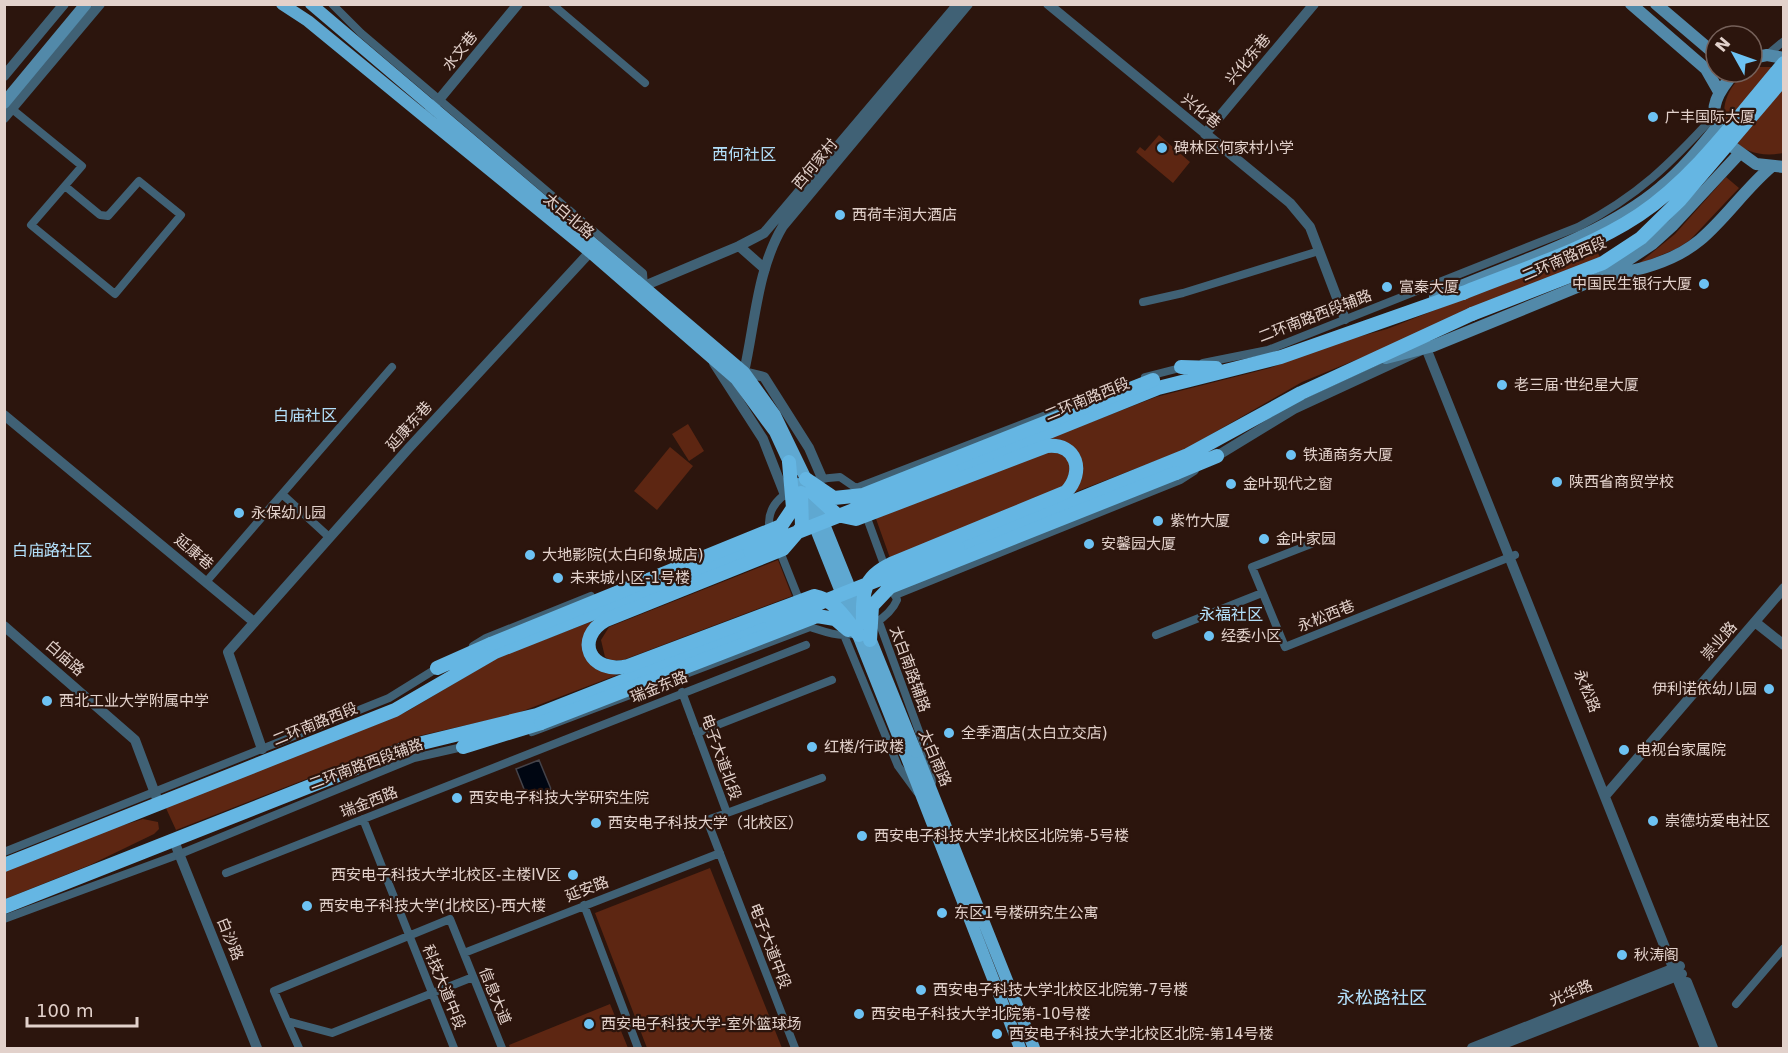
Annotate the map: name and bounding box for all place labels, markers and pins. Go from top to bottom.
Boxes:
place label: 广丰国际大厦 [1665,108,1755,126]
marker: 广丰国际大厦 [1646,110,1660,124]
place label: 碑林区何家村小学 [1174,139,1294,157]
marker: 碑林区何家村小学 [1155,141,1169,155]
place label: 西荷丰润大酒店 [852,206,957,224]
marker: 西荷丰润大酒店 [833,208,847,222]
place label: 中国民生银行大厦 [1572,275,1692,293]
marker: 中国民生银行大厦 [1697,277,1711,291]
place label: 富秦大厦 [1399,278,1459,296]
marker: 富秦大厦 [1380,280,1394,294]
place label: 老三届·世纪星大厦 [1514,376,1639,394]
marker: 老三届·世纪星大厦 [1495,378,1509,392]
place label: 铁通商务大厦 [1303,446,1393,464]
marker: 铁通商务大厦 [1284,448,1298,462]
place label: 陕西省商贸学校 [1569,473,1674,491]
place label: 金叶现代之窗 [1243,475,1333,493]
marker: 陕西省商贸学校 [1550,475,1564,489]
marker: 金叶现代之窗 [1224,477,1238,491]
place label: 永保幼儿园 [251,504,326,522]
marker: 永保幼儿园 [232,506,246,520]
place label: 紫竹大厦 [1170,512,1230,530]
marker: 紫竹大厦 [1151,514,1165,528]
place label: 金叶家园 [1276,530,1336,548]
marker: 金叶家园 [1257,532,1271,546]
place label: 安馨园大厦 [1101,535,1176,553]
marker: 安馨园大厦 [1082,537,1096,551]
place label: 大地影院(太白印象城店) [542,546,704,564]
marker: 大地影院(太白印象城店) [523,548,537,562]
place label: 未来城小区-1号楼 [570,569,690,587]
marker: 未来城小区-1号楼 [551,571,565,585]
place label: 经委小区 [1221,627,1281,645]
marker: 经委小区 [1202,629,1216,643]
place label: 伊利诺依幼儿园 [1652,680,1757,698]
marker: 伊利诺依幼儿园 [1762,682,1776,696]
place label: 西北工业大学附属中学 [59,692,209,710]
marker: 西北工业大学附属中学 [40,694,54,708]
place label: 全季酒店(太白立交店) [961,724,1108,742]
marker: 全季酒店(太白立交店) [942,726,956,740]
place label: 红楼/行政楼 [824,738,904,756]
marker: 红楼/行政楼 [805,740,819,754]
place label: 电视台家属院 [1636,741,1726,759]
marker: 电视台家属院 [1617,743,1631,757]
place label: 西安电子科技大学研究生院 [469,789,649,807]
marker: 西安电子科技大学研究生院 [450,791,464,805]
place label: 崇德坊爱电社区 [1665,812,1770,830]
place label: 西安电子科技大学（北校区） [608,814,803,832]
marker: 崇德坊爱电社区 [1646,814,1660,828]
marker: 西安电子科技大学（北校区） [589,816,603,830]
place label: 西安电子科技大学北校区北院第-5号楼 [874,827,1129,845]
marker: 西安电子科技大学北校区北院第-5号楼 [855,829,869,843]
place label: 西安电子科技大学北校区-主楼IV区 [331,866,561,884]
marker: 西安电子科技大学北校区-主楼IV区 [566,868,580,882]
place label: 西安电子科技大学(北校区)-西大楼 [319,897,546,915]
marker: 西安电子科技大学(北校区)-西大楼 [300,899,314,913]
place label: 东区1号楼研究生公寓 [954,904,1099,922]
marker: 东区1号楼研究生公寓 [935,906,949,920]
place label: 秋涛阁 [1634,946,1679,964]
marker: 秋涛阁 [1615,948,1629,962]
place label: 西安电子科技大学北校区北院第-7号楼 [933,981,1188,999]
marker: 西安电子科技大学北校区北院第-7号楼 [914,983,928,997]
place label: 西安电子科技大学北院第-10号楼 [871,1005,1091,1023]
marker: 西安电子科技大学北院第-10号楼 [852,1007,866,1021]
place label: 西安电子科技大学-室外篮球场 [601,1015,801,1033]
marker: 西安电子科技大学-室外篮球场 [582,1017,596,1031]
place label: 西安电子科技大学北校区北院-第14号楼 [1009,1025,1274,1043]
marker: 西安电子科技大学北校区北院-第14号楼 [990,1027,1004,1041]

